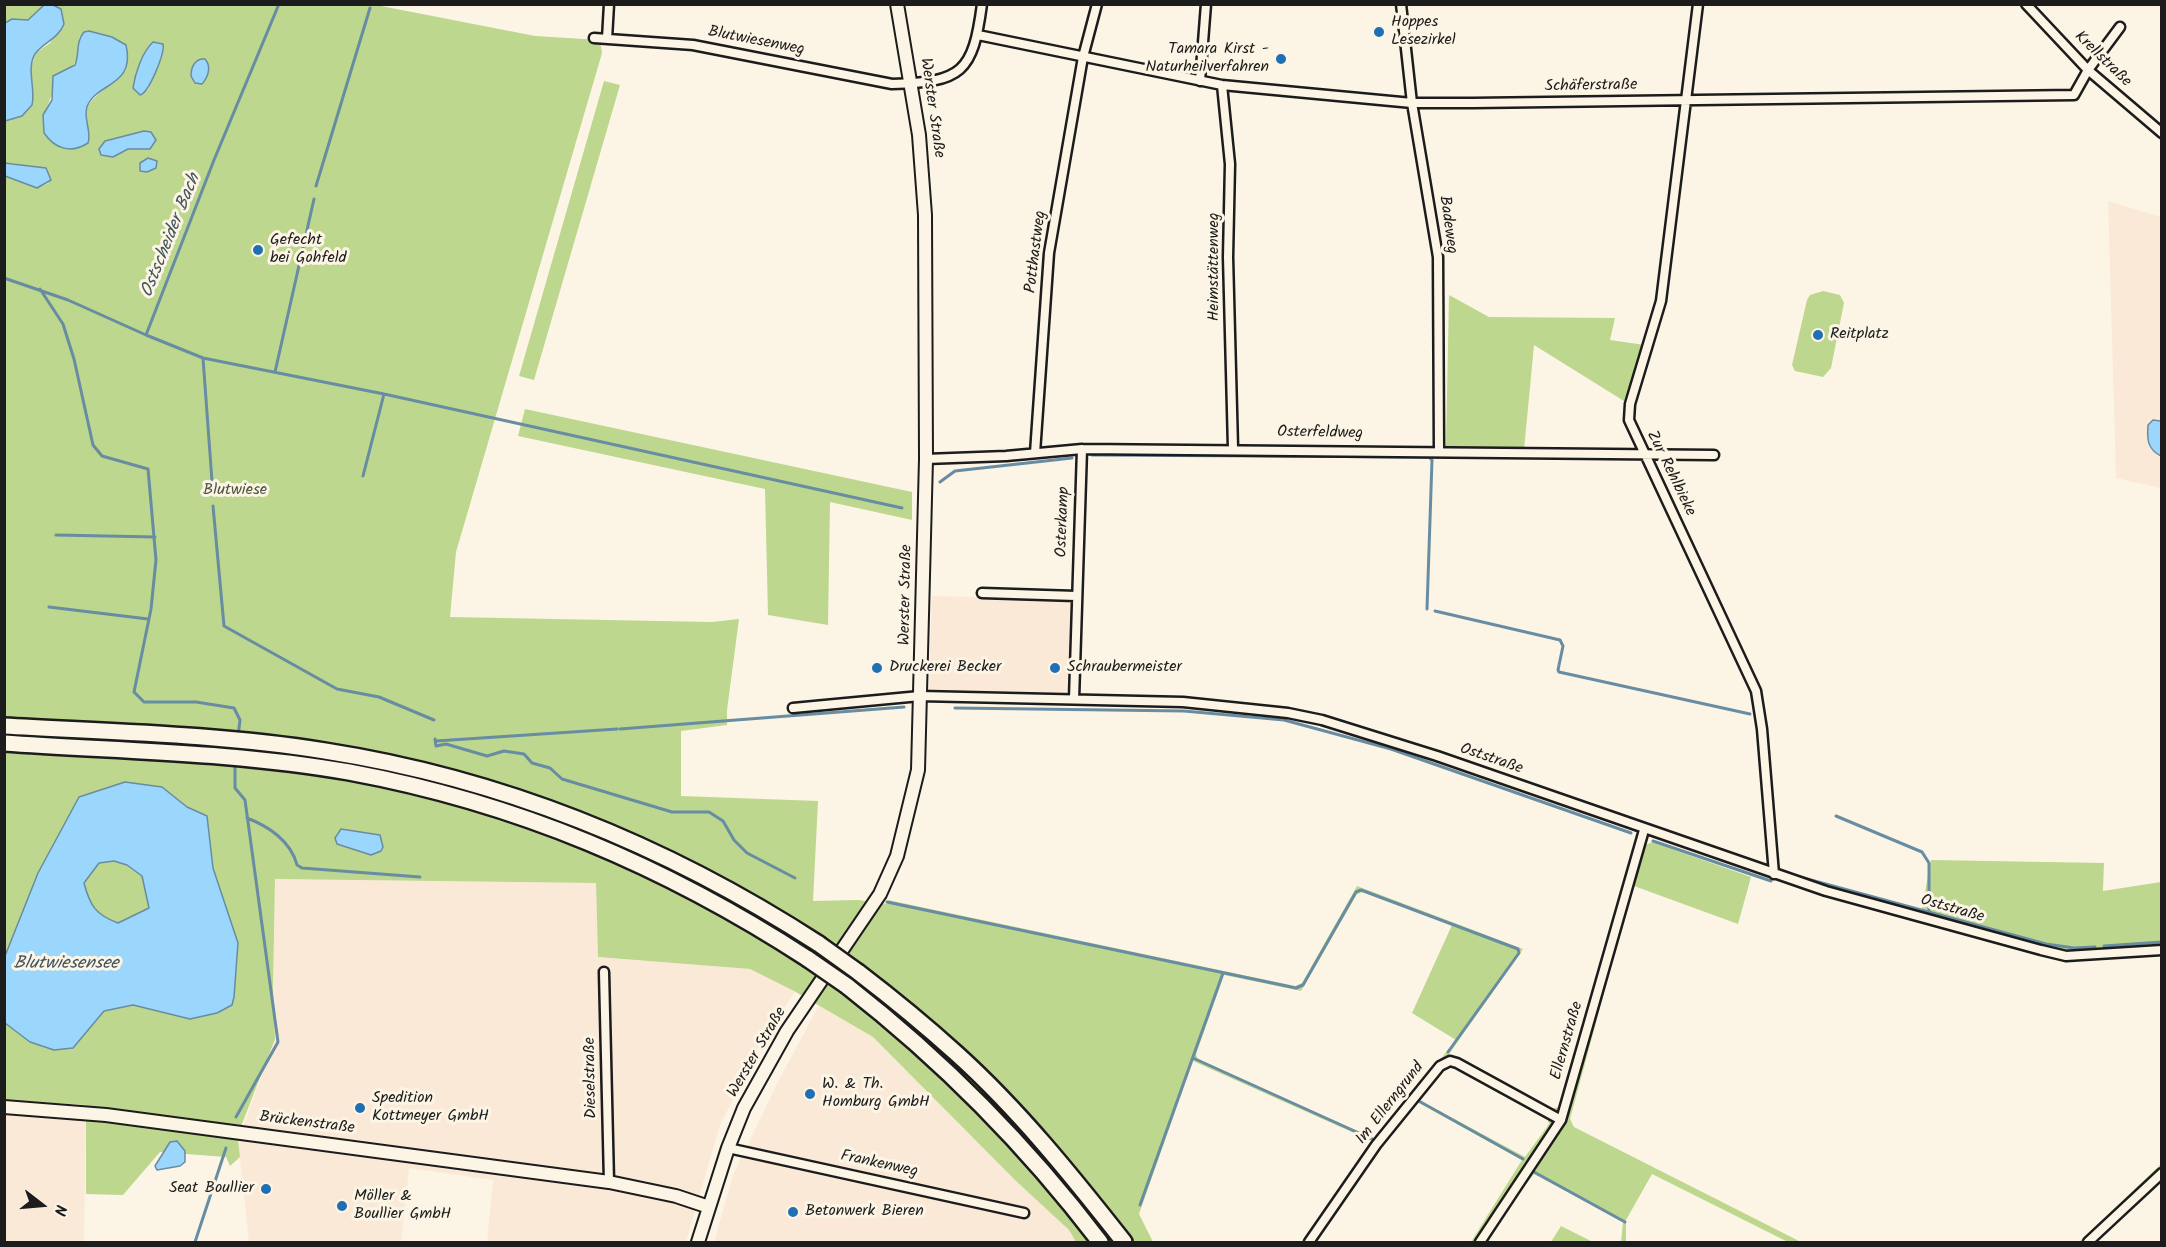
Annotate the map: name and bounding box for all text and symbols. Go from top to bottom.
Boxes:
place label: Hoppes Lesezirkel [1391,13,1456,51]
street label: Blutwiesenweg [706,23,806,61]
marker: Hoppes Lesezirkel [1372,25,1386,39]
street label: Krellstraße [2069,28,2135,92]
place label: Tamara Kirst - Naturheilverfahren [1146,40,1269,78]
marker: Tamara Kirst - Naturheilverfahren [1274,52,1288,66]
street label: Werster Straße [914,57,948,159]
street label: Schäferstraße [1545,77,1637,97]
water label: Ostscheider Bach [137,171,207,301]
street label: Badeweg [1433,195,1461,255]
street label: Potthastweg [1022,210,1052,294]
street label: Heimstättenweg [1205,213,1225,321]
place label: Gefecht bei Gohfeld [270,231,347,269]
marker: Gefecht bei Gohfeld [251,243,265,257]
place label: Reitplatz [1830,325,1889,345]
marker: Reitplatz [1811,328,1825,342]
street label: Osterfeldweg [1277,424,1363,444]
street label: Zur Rehlbieke [1641,428,1699,520]
park label: Blutwiese [203,481,267,501]
street label: Osterkamp [1053,486,1075,558]
street label: Werster Straße [897,544,917,646]
place label: Druckerei Becker [889,658,1001,678]
place label: Schraubermeister [1067,658,1182,678]
marker: Druckerei Becker [870,661,884,675]
marker: Schraubermeister [1048,661,1062,675]
street label: Oststraße [1457,740,1525,780]
street label: Oststraße [1918,892,1986,928]
water label: Blutwiesensee [13,954,119,976]
street label: Ellernstraße [1548,1000,1588,1082]
street label: Werster Straße [724,1004,792,1102]
street label: Dieselstraße [582,1037,602,1119]
street label: Im Ellerngrund [1353,1059,1429,1149]
place label: W. & Th. Homburg GmbH [822,1075,930,1113]
marker: W. & Th. Homburg GmbH [803,1087,817,1101]
place label: Spedition Kottmeyer GmbH [372,1089,489,1127]
marker: Spedition Kottmeyer GmbH [353,1101,367,1115]
street label: Brückenstraße [258,1109,356,1139]
street label: Frankenweg [839,1147,919,1183]
north arrow [12,1175,72,1235]
place label: Seat Boullier [169,1179,254,1199]
marker: Seat Boullier [259,1182,273,1196]
place label: Möller & Boullier GmbH [354,1187,451,1225]
marker: Möller & Boullier GmbH [335,1199,349,1213]
text: N [46,1202,73,1218]
place label: Betonwerk Bieren [805,1202,924,1222]
marker: Betonwerk Bieren [786,1205,800,1219]

